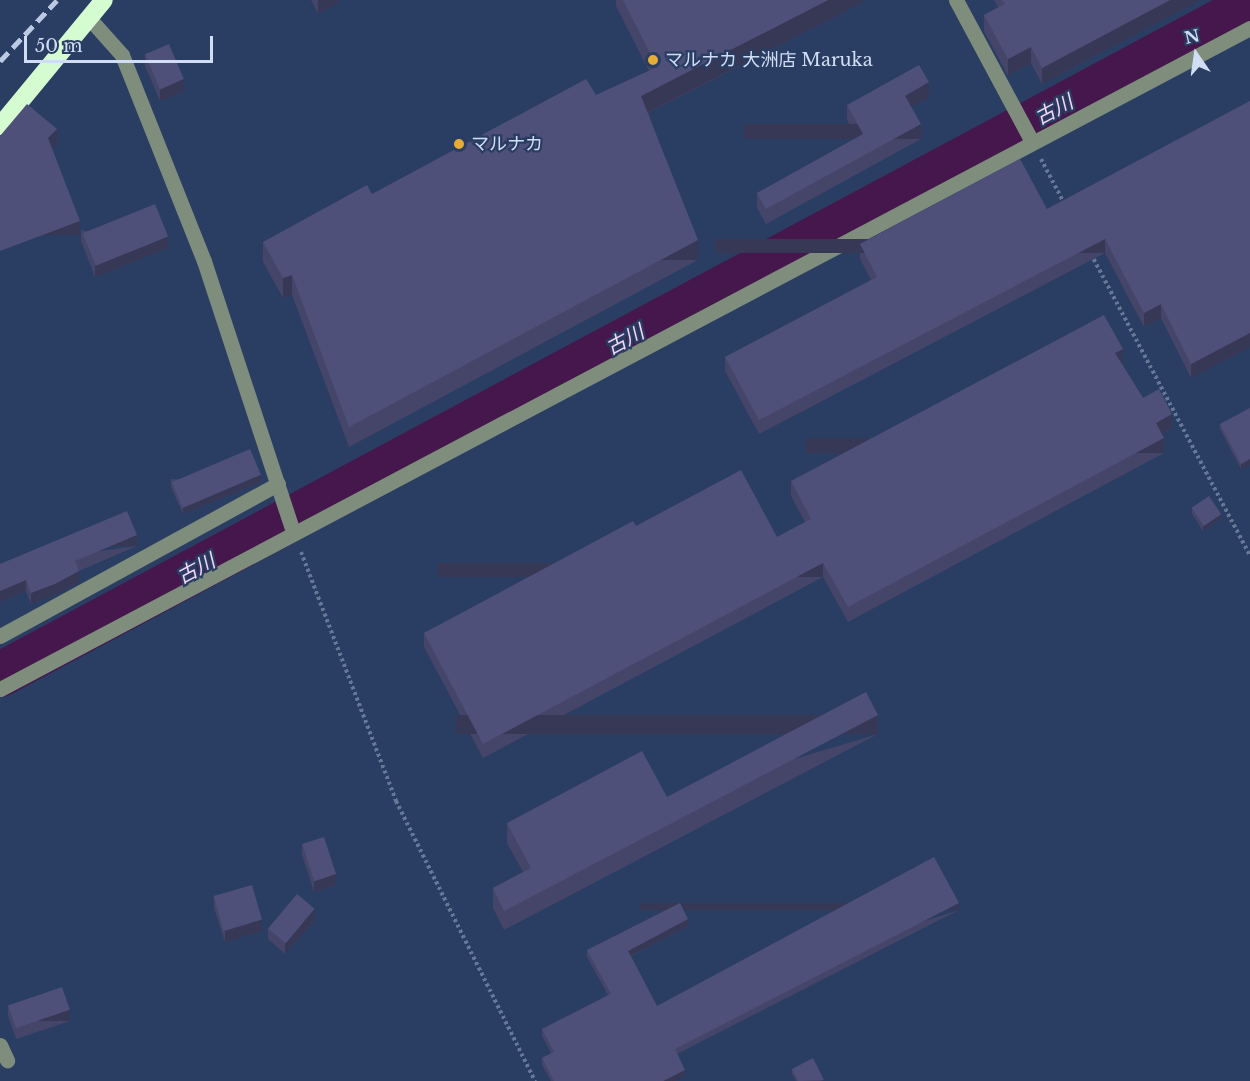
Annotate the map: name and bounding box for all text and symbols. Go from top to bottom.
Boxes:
scale bar [27,24,216,62]
north arrow [1166,24,1226,84]
text: N [1182,25,1202,48]
text: 50 m [35,35,83,57]
place label: マルナカ 大洲店 Maruka [665,49,873,71]
marker: マルナカ 大洲店 Maruka [646,53,660,67]
water label: 古川 [1031,90,1077,130]
place label: マルナカ [471,133,543,155]
marker: マルナカ [452,137,466,151]
water label: 古川 [602,320,648,360]
water label: 古川 [173,549,219,589]

